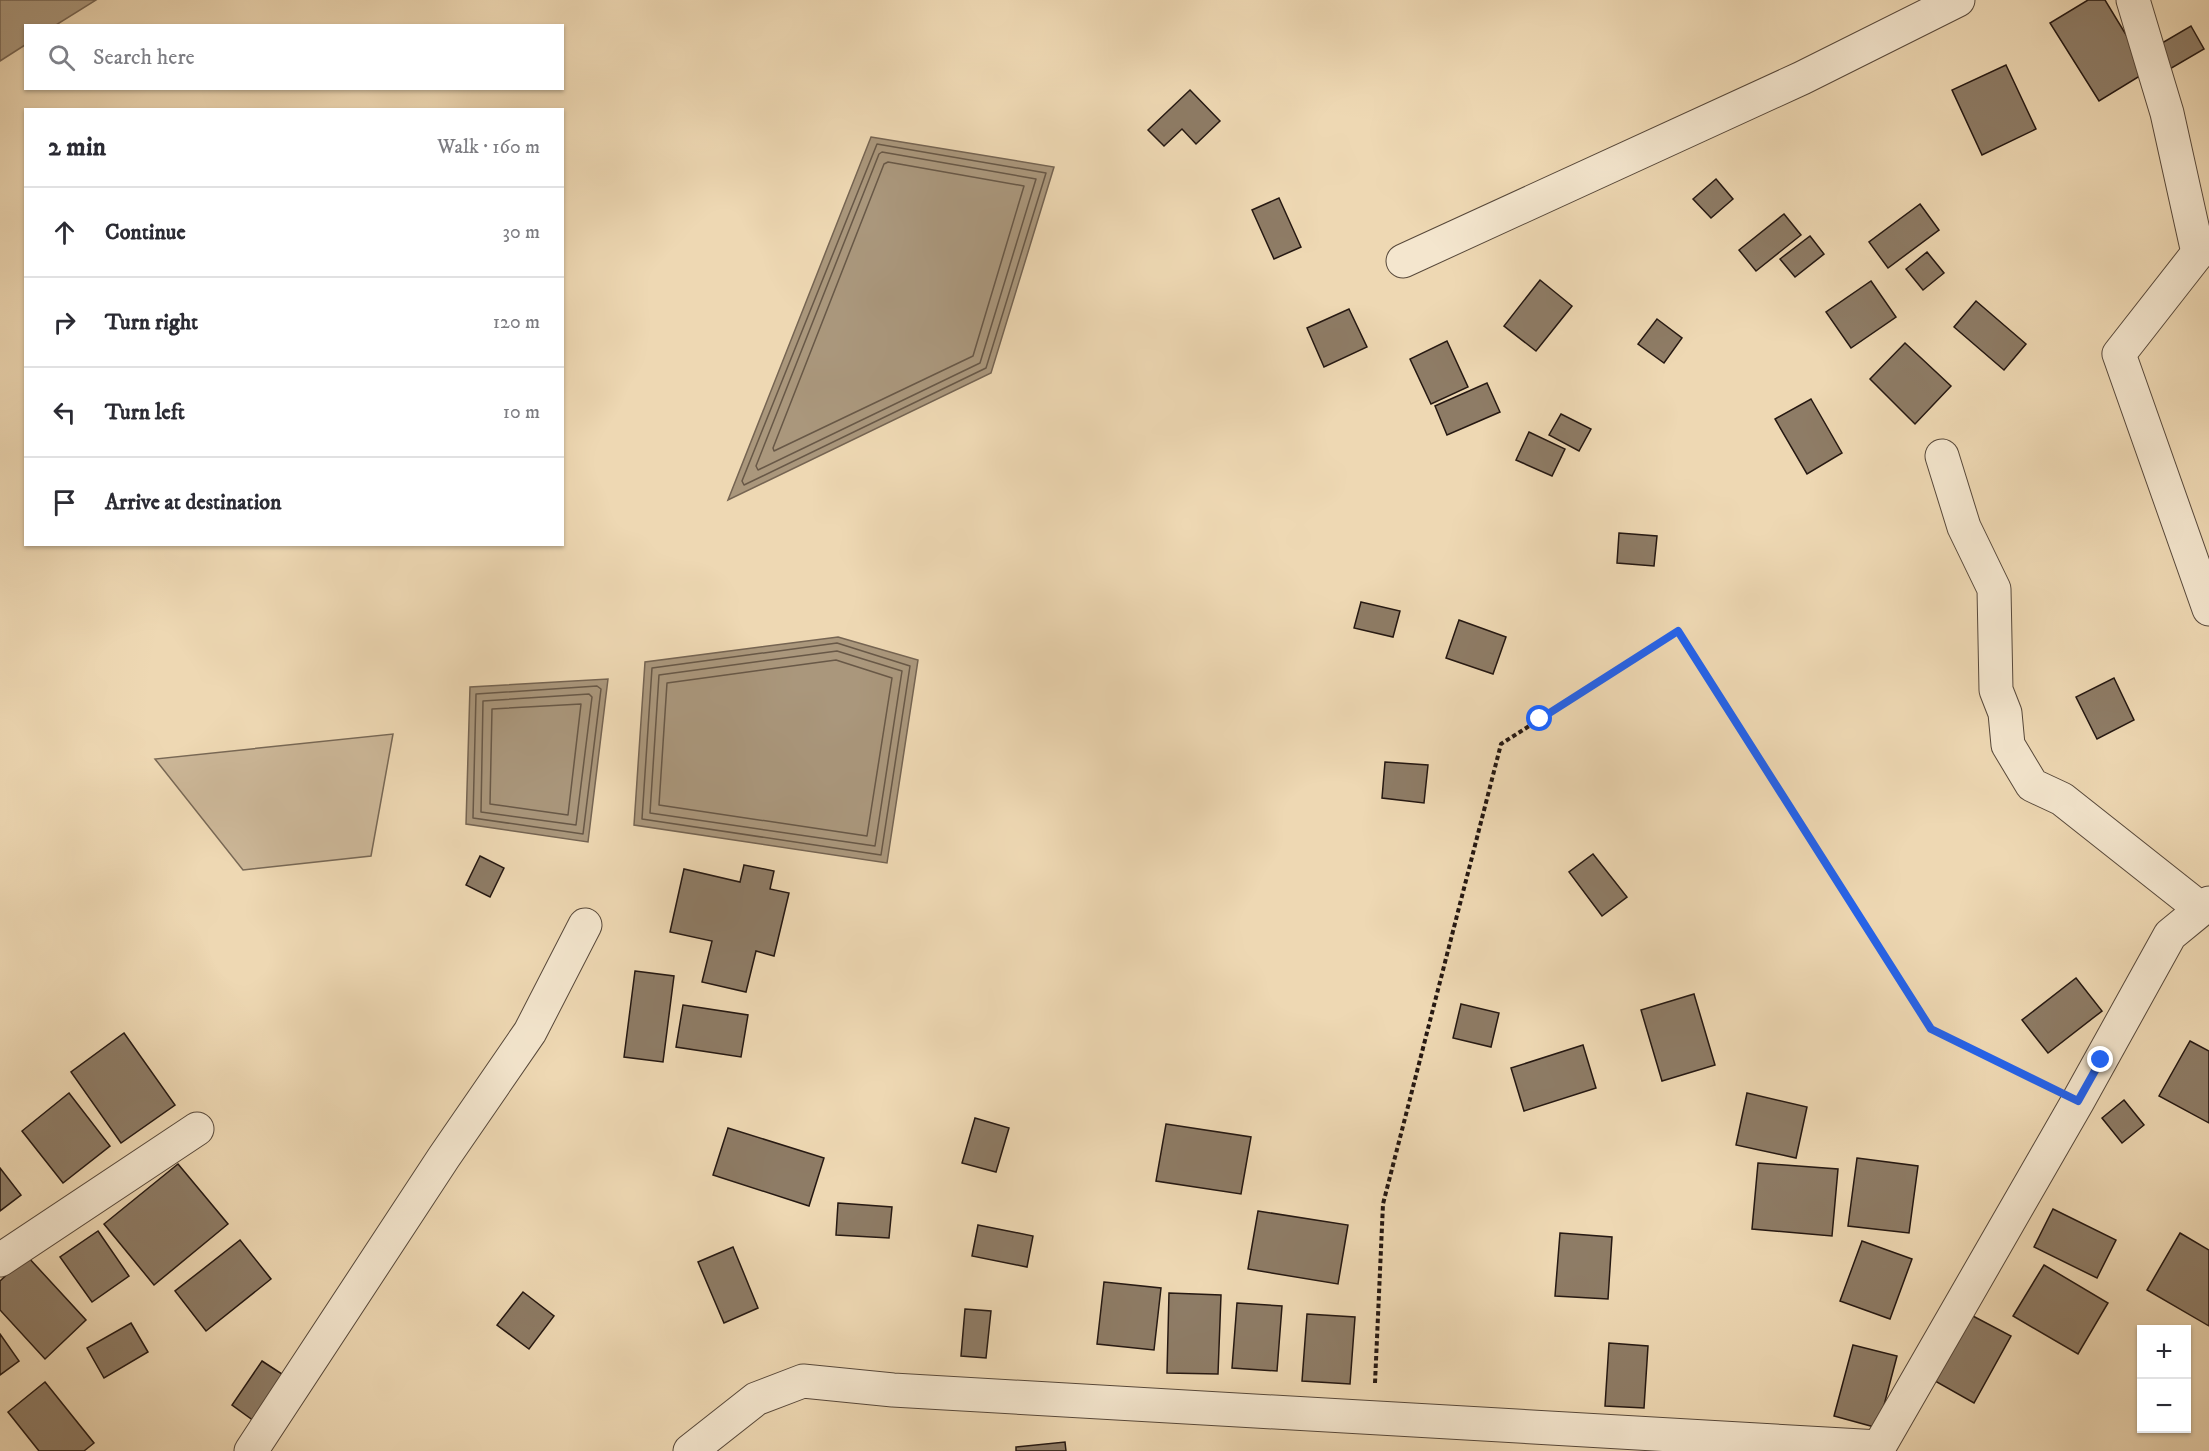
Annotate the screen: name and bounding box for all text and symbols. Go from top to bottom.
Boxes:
search box [24,24,564,90]
icon: search [45,41,78,74]
text: Search here [93,44,195,71]
text: 2 min [48,131,106,164]
text: Walk · 160 m [437,135,540,160]
icon: ahead [48,216,81,249]
text: Continue [105,219,186,246]
text: 30 m [502,220,540,245]
icon: right [48,306,81,339]
text: Turn right [105,309,198,336]
text: 120 m [493,310,540,335]
icon: left [48,396,81,429]
text: Turn left [105,399,185,426]
text: 10 m [503,400,540,425]
icon: arrive [48,486,81,519]
text: Arrive at destination [105,489,282,516]
route start [1526,705,1552,731]
route end [2087,1046,2113,1072]
map controls [2137,1325,2191,1433]
button: + [2137,1325,2191,1379]
button: − [2137,1379,2191,1433]

